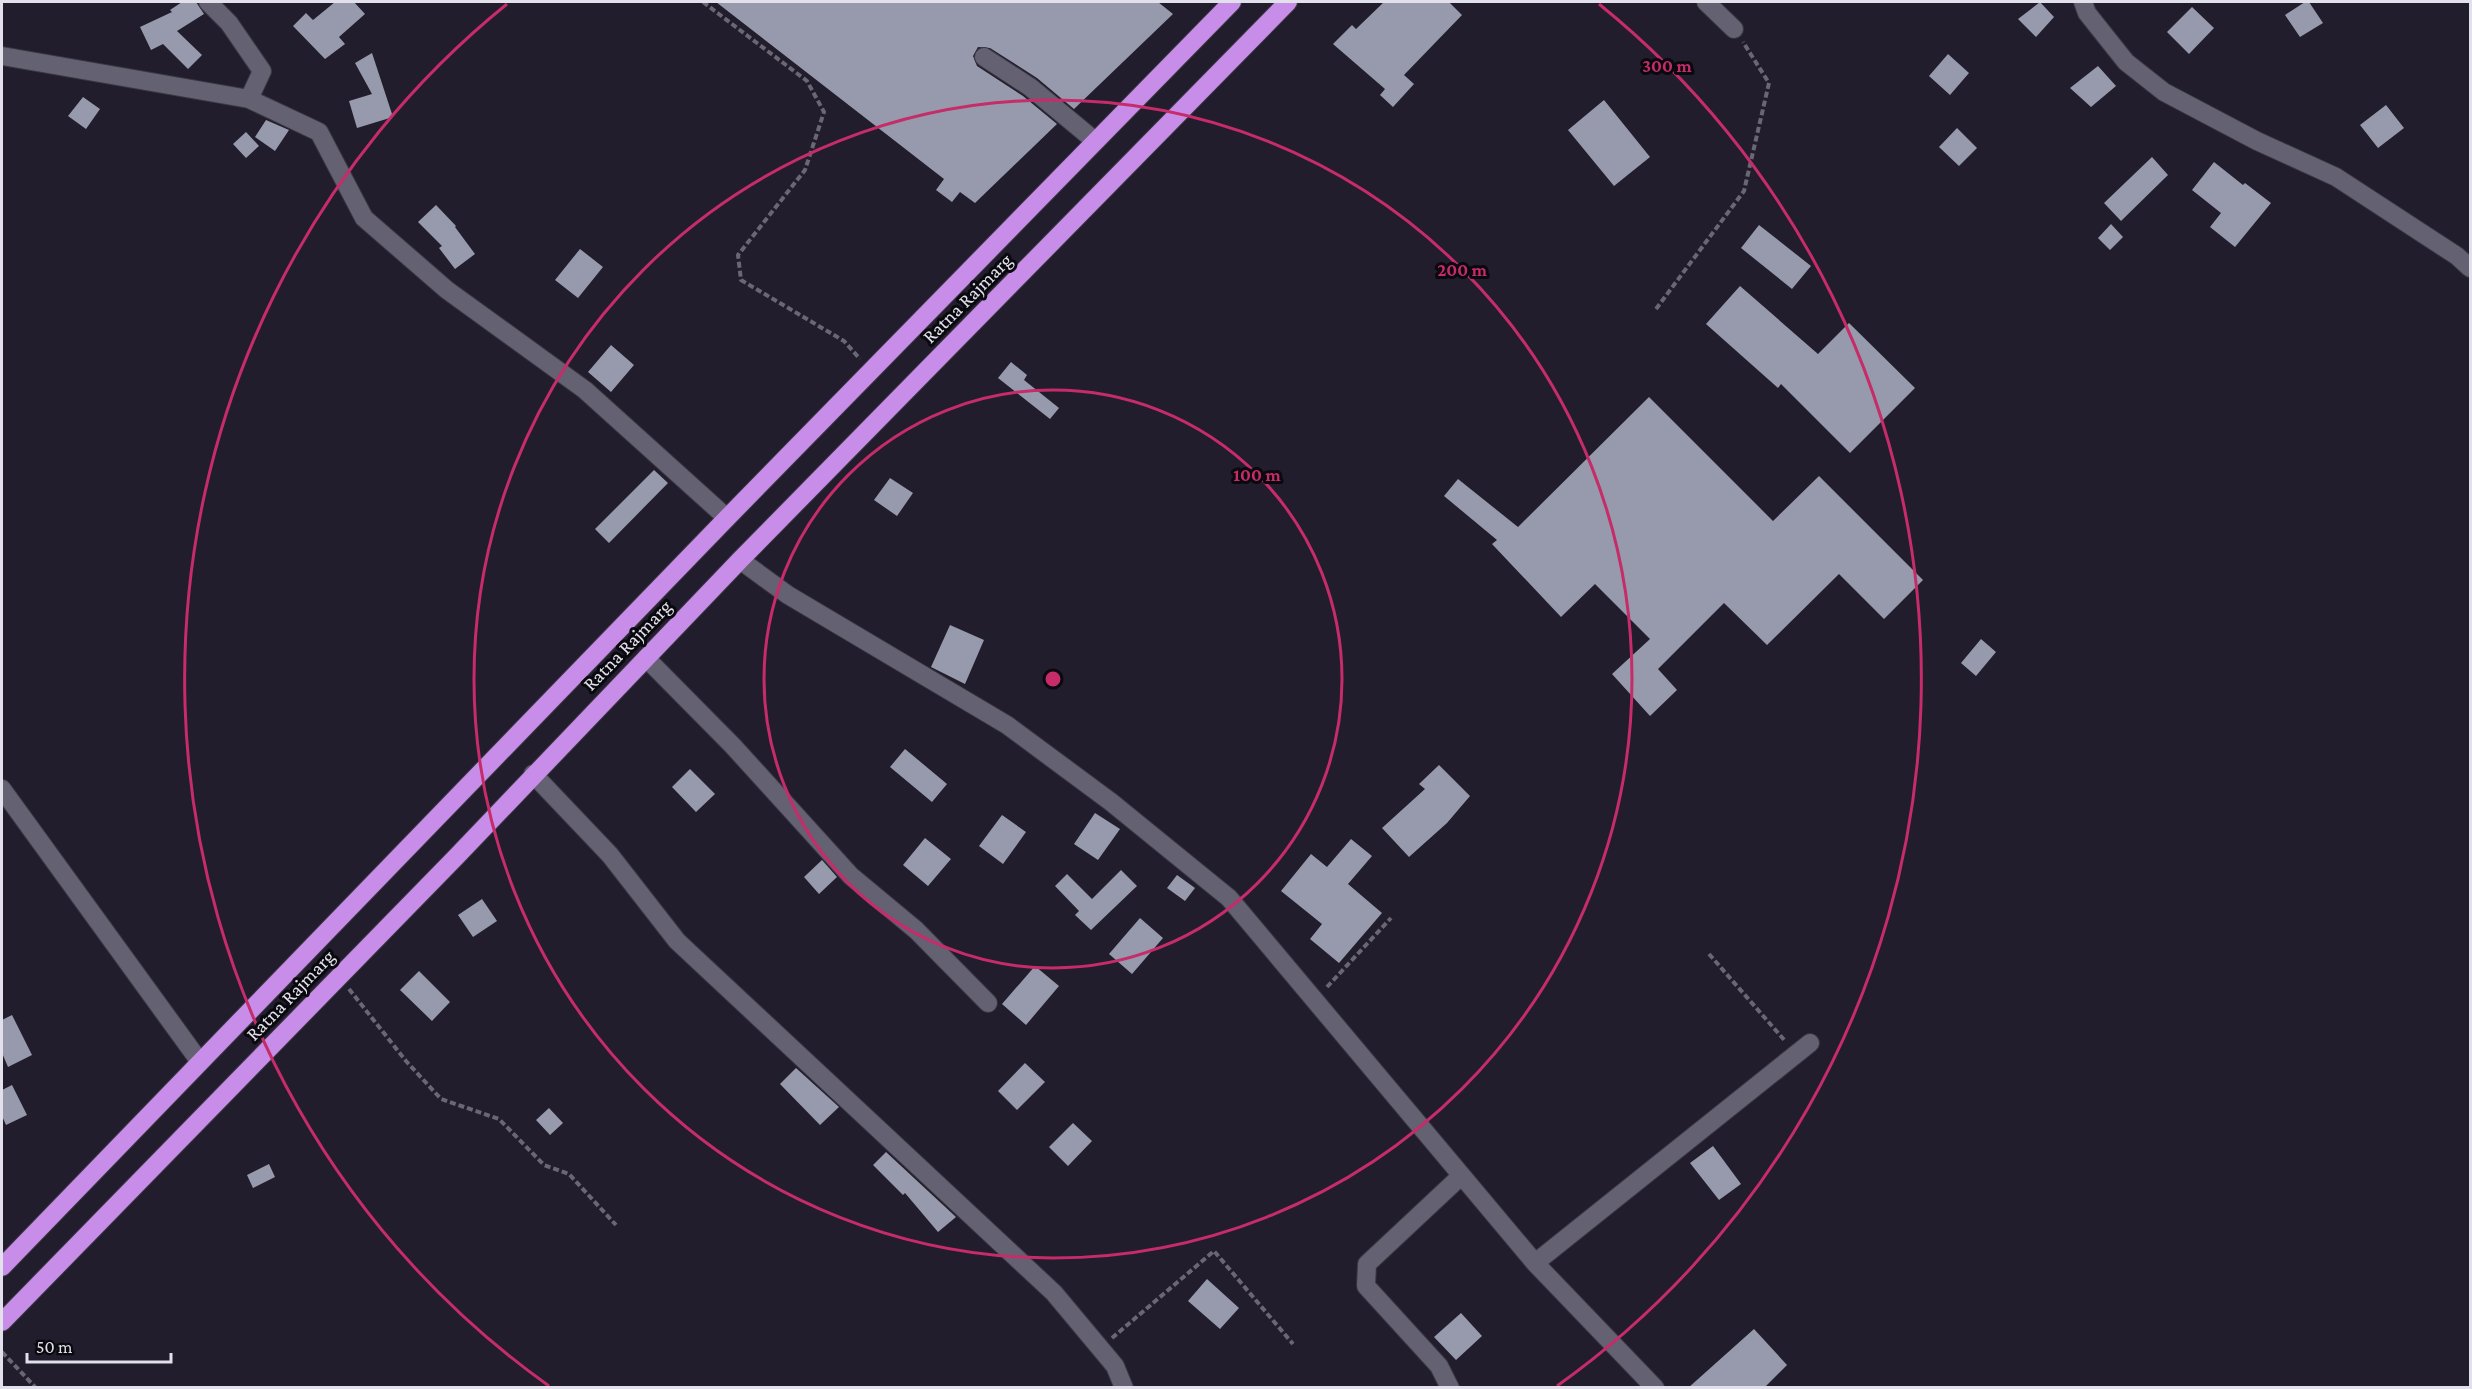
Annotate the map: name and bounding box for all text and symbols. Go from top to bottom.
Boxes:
text: 300 m [1642,56,1692,76]
street label: Ratna Rajmarg [918,248,1017,348]
text: 200 m [1437,260,1488,280]
text: 100 m [1233,465,1281,485]
street label: Ratna Rajmarg [578,595,677,696]
centre of rings [1043,669,1063,689]
street label: Ratna Rajmarg [241,945,340,1046]
scale bar [27,1326,171,1364]
text: 50 m [36,1337,73,1357]

